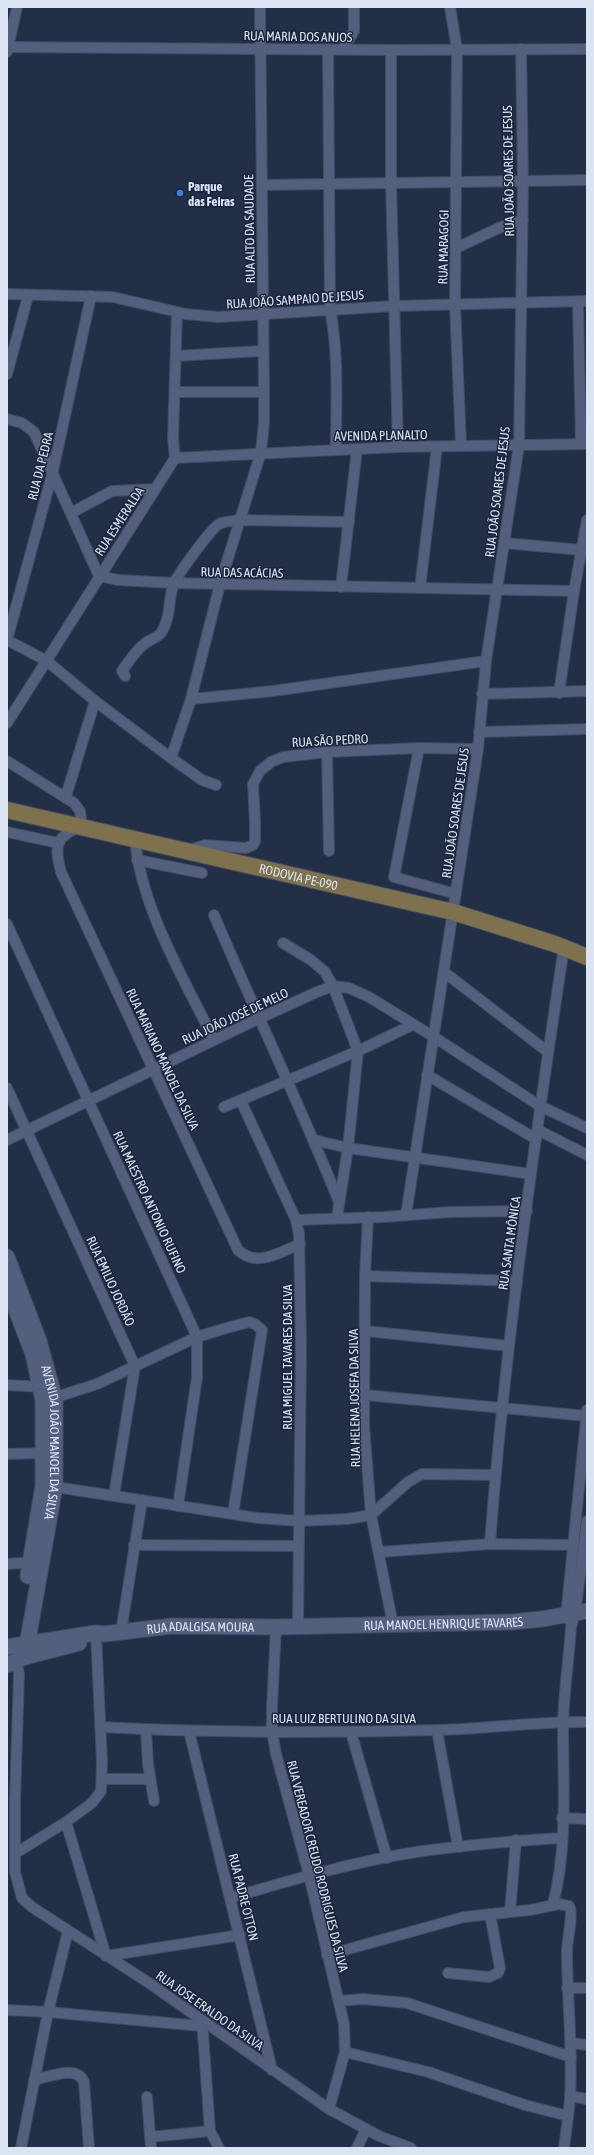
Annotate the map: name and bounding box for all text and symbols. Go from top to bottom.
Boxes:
street label: RUA MARIA DOS ANJOS [244,28,353,45]
street label: RUA JOÃO SOARES DE JESUS [500,105,517,237]
street label: RUA ALTO DA SAUDADE [241,174,258,284]
place label: Parque das Feiras [188,179,235,209]
marker: Parque das Feiras [175,188,185,198]
street label: RUA MARAGOGI [435,209,452,285]
street label: RUA JOÃO SAMPAIO DE JESUS [226,287,365,312]
street label: RUA JOÃO SOARES DE JESUS [482,425,513,558]
street label: AVENIDA PLANALTO [334,427,428,444]
street label: RUA DA PEDRA [25,430,56,502]
street label: RUA ESMERALDA [92,483,148,559]
street label: RUA DAS ACÁCIAS [200,564,284,581]
street label: RUA SÃO PEDRO [291,731,369,750]
street label: RUA JOÃO SOARES DE JESUS [439,746,472,879]
street label: RODOVIA PE-090 [258,861,339,893]
street label: RUA JOÃO JOSÉ DE MELO [180,985,291,1048]
street label: RUA MARIANO MANOEL DA SILVA [123,986,202,1133]
street label: RUA MAESTRO ANTONIO RUFINO [110,1129,189,1276]
street label: RUA SANTA MÔNICA [495,1195,524,1291]
street label: RUA EMILIO JORDÃO [83,1234,138,1329]
street label: RUA MIGUEL TAVARES DA SILVA [280,1284,295,1430]
street label: RUA HELENA JOSEFA DA SILVA [346,1328,363,1467]
street label: AVENIDA JOÃO MANOEL DA SILVA [38,1363,62,1521]
street label: RUA MANOEL HENRIQUE TAVARES [363,1614,524,1633]
street label: RUA ADALGISA MOURA [146,1619,255,1637]
street label: RUA LUIZ BERTULINO DA SILVA [272,1711,417,1726]
street label: RUA VEREADOR CREUDO RODRIGUES DA SILVA [284,1759,351,1974]
street label: RUA PADRE OTTON [225,1852,262,1942]
street label: RUA JOSE ERALDO DA SILVA [153,1968,267,2054]

